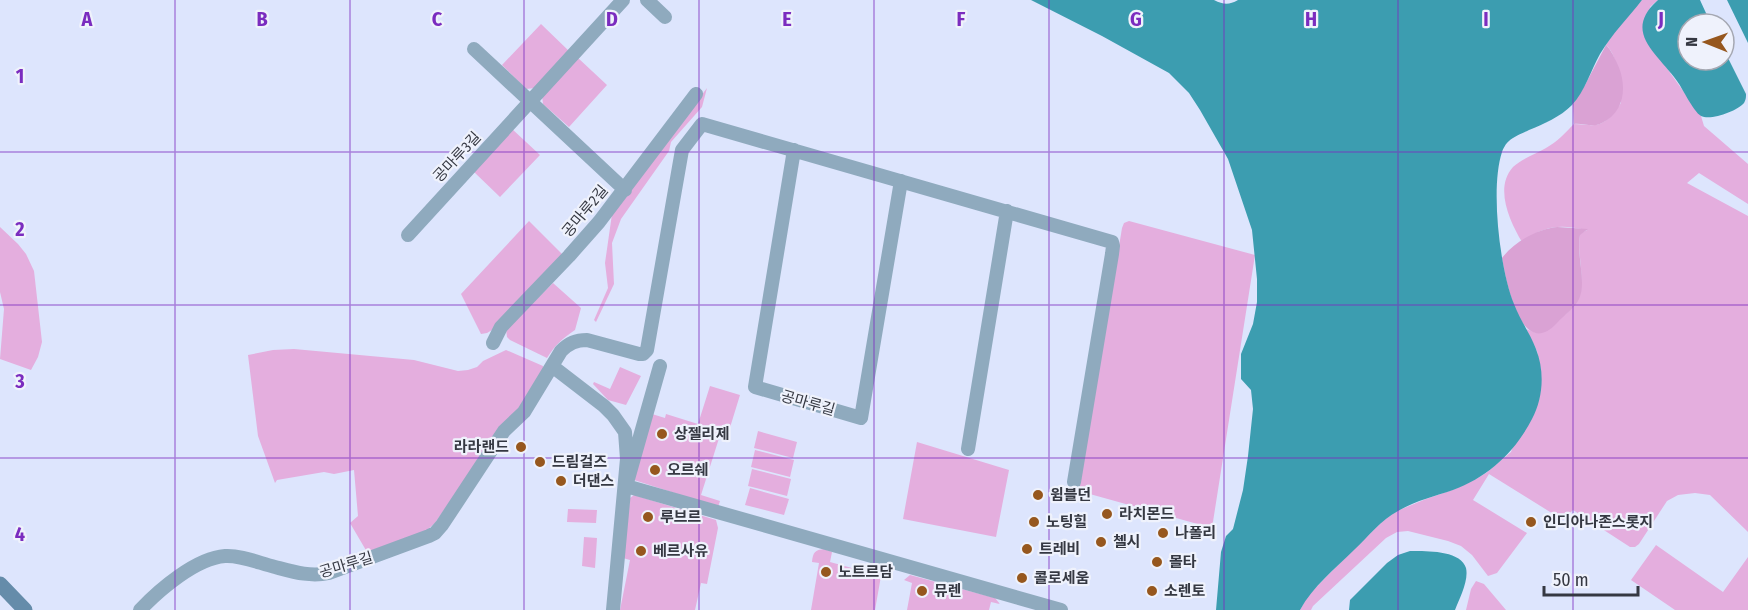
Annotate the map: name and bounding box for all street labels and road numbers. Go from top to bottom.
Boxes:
street label: 공마루3길 [429,128,485,186]
street label: 공마루2길 [558,182,612,240]
street label: 공마루길 [779,387,837,419]
street label: 공마루길 [317,548,375,582]

